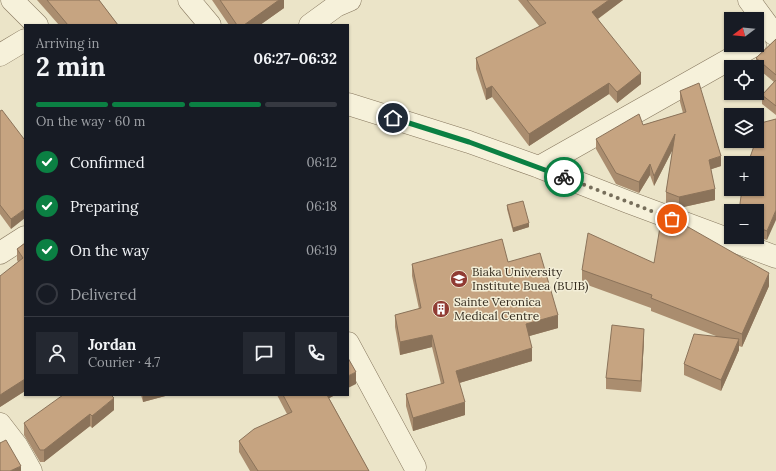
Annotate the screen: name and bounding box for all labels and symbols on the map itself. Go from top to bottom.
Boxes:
north arrow [724,12,764,52]
pin [376,101,410,135]
courier [544,157,584,197]
pin [655,202,689,236]
place label: Biaka University Institute Buea (BUIB) [472,264,589,294]
school or university icon: Biaka University Institute Buea (BUIB) [449,269,469,289]
place label: Sainte Veronica Medical Centre [454,294,541,323]
building icon: Sainte Veronica Medical Centre [431,299,451,319]

